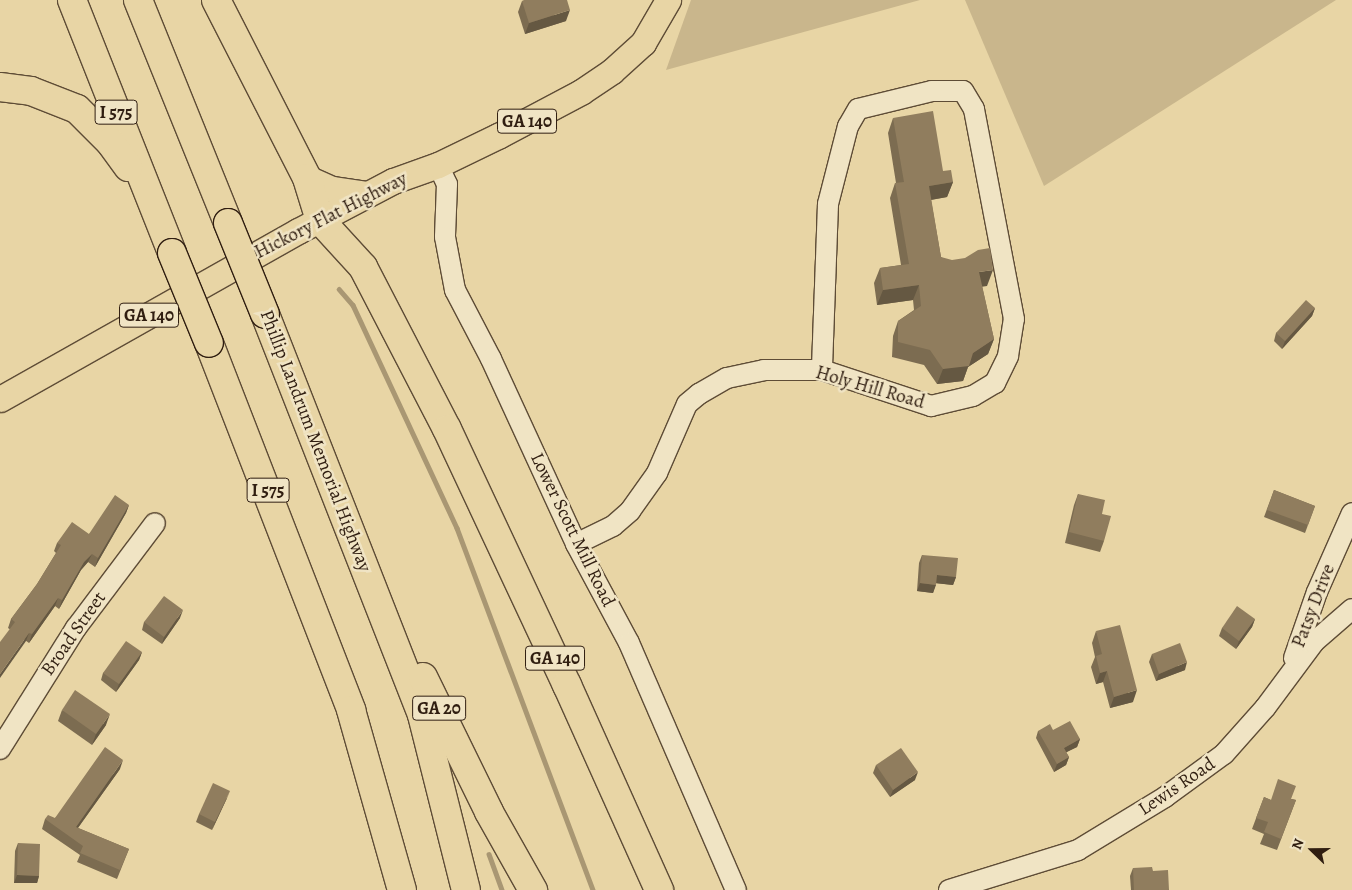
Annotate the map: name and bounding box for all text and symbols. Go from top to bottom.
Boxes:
road number: I 575 [94,96,138,128]
road number: GA 140 [497,105,557,136]
street label: Hickory Flat Highway [251,168,411,264]
road number: GA 140 [119,300,179,330]
street label: Phillip Landrum Memorial Highway [254,307,376,575]
street label: Holy Hill Road [813,362,927,414]
street label: Lower Scott Mill Road [525,449,619,611]
road number: I 575 [246,474,290,506]
street label: Patsy Drive [1288,561,1340,651]
street label: Broad Street [37,588,111,680]
road number: GA 140 [525,642,585,674]
road number: GA 20 [412,692,466,724]
street label: Lewis Road [1134,753,1220,821]
north arrow [1287,825,1337,875]
text: N [1287,836,1308,852]

